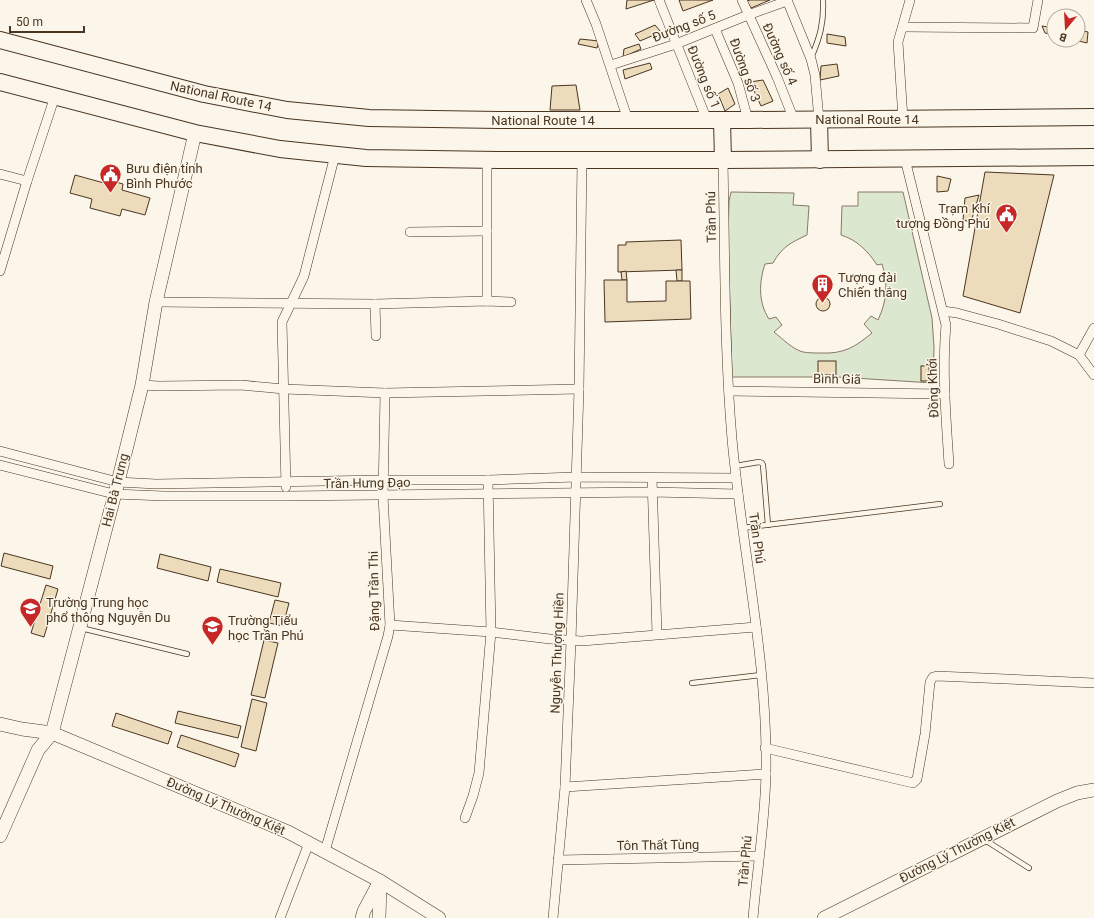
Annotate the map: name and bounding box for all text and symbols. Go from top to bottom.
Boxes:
street label: Đường số 5 [650,7,718,45]
scale bar [10,8,84,34]
north arrow [1046,8,1086,48]
text: 50 m [16,15,43,29]
street label: Đường số 4 [760,21,801,88]
text: B [1058,30,1068,44]
street label: Đường số 3 [727,36,763,104]
street label: Đường số 1 [685,43,723,111]
street label: National Route 14 [169,78,274,114]
street label: National Route 14 [815,112,919,127]
street label: National Route 14 [491,113,595,128]
place label: Bưu điện tỉnh Bình Phước [126,161,203,191]
public building icon: Bưu điện tỉnh Bình Phước [97,162,123,195]
street label: Trần Phú [703,191,719,243]
place label: Trạm Khí tượng Đồng Phú [896,201,991,231]
public building icon: Trạm Khí tượng Đồng Phú [993,202,1019,235]
place label: Tượng đài Chiến thắng [838,270,907,300]
building icon: Tượng đài Chiến thắng [810,271,836,304]
street label: Đồng Khởi [924,358,942,418]
street label: Bình Giã [813,371,861,387]
street label: Hai Bà Trưng [99,452,131,528]
street label: Trần Hưng Đạo [323,475,411,491]
street label: Trần Phú [746,511,768,565]
street label: Đặng Trần Thi [366,551,382,631]
street label: Nguyễn Thượng Hiền [547,592,567,714]
place label: Trường Trung học phổ thông Nguyễn Du [46,595,170,625]
school or university icon: Trường Trung học phổ thông Nguyễn Du [17,596,43,629]
place label: Trường Tiểu học Trần Phú [228,613,304,643]
school or university icon: Trường Tiểu học Trần Phú [199,614,225,647]
street label: Đường Lý Thường Kiệt [164,774,288,838]
street label: Đường Lý Thường Kiệt [897,814,1017,886]
street label: Trần Phú [735,835,755,887]
street label: Tôn Thất Tùng [617,837,699,853]

